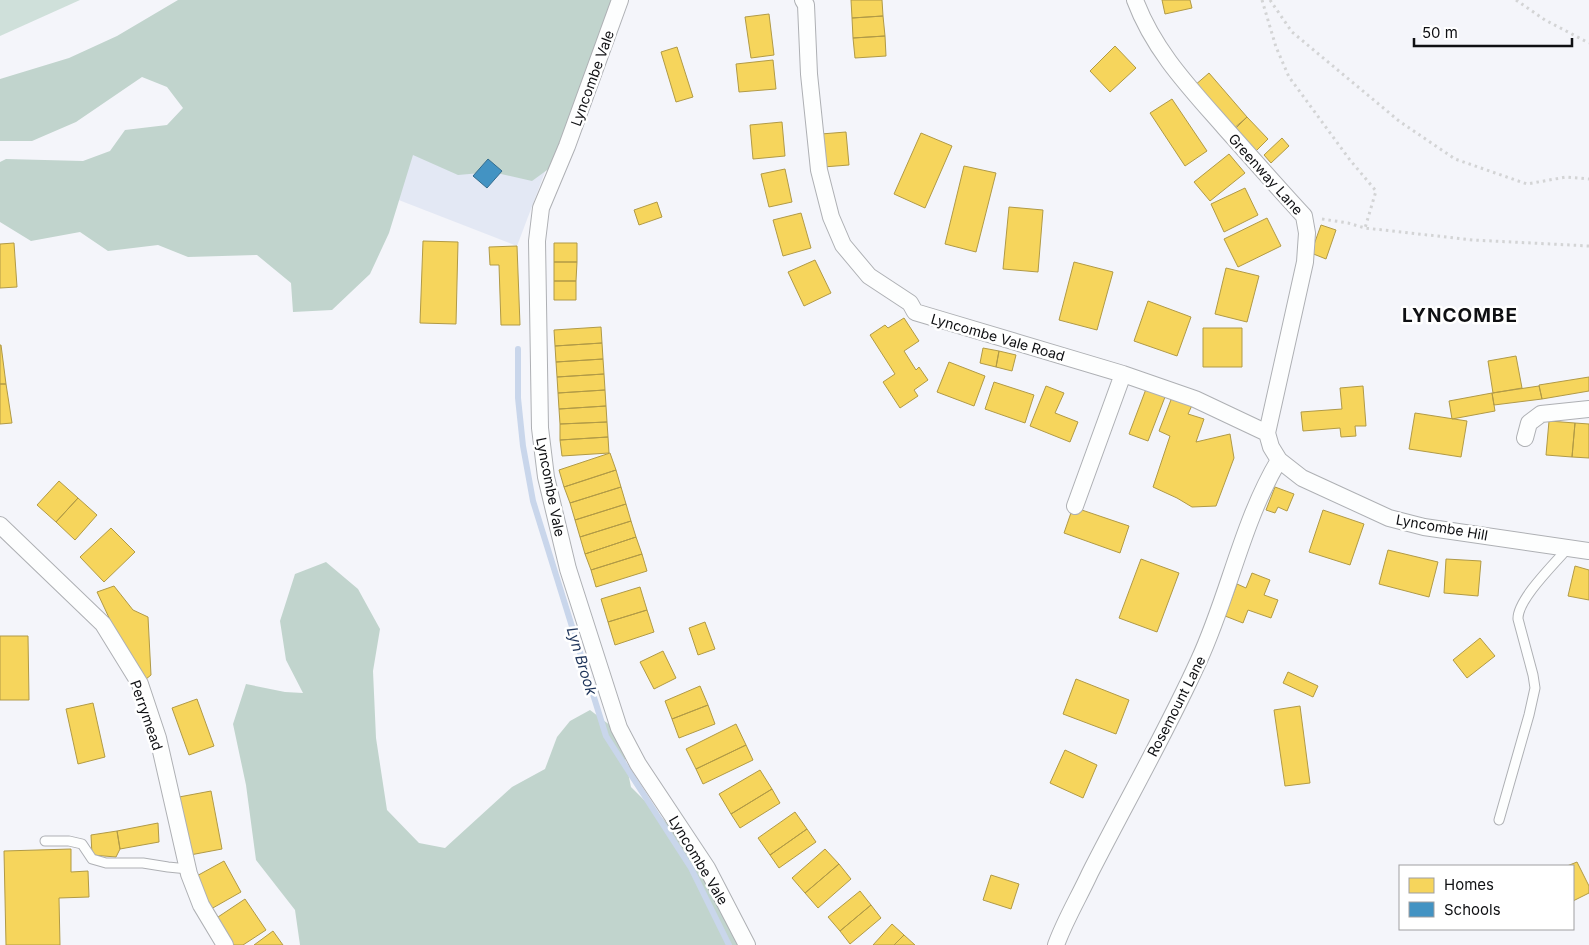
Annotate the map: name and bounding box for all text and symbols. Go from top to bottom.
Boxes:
scale bar [1414,15,1572,47]
text: 50 m [1422,23,1458,42]
street label: Lyncombe Vale [567,28,617,128]
street label: Greenway Lane [1225,130,1307,218]
district label: LYNCOMBE [1402,304,1518,327]
street label: Lyncombe Vale Road [929,310,1067,364]
street label: Lyncombe Vale [533,436,569,538]
street label: Lyncombe Hill [1395,511,1489,543]
water label: Lyn Brook [563,625,602,698]
street label: Rosemount Lane [1143,653,1209,759]
street label: Perrymead [127,678,167,752]
street label: Lyncombe Vale [666,812,732,908]
legend [1399,865,1574,930]
text: Homes [1444,875,1494,894]
text: Schools [1444,900,1501,919]

